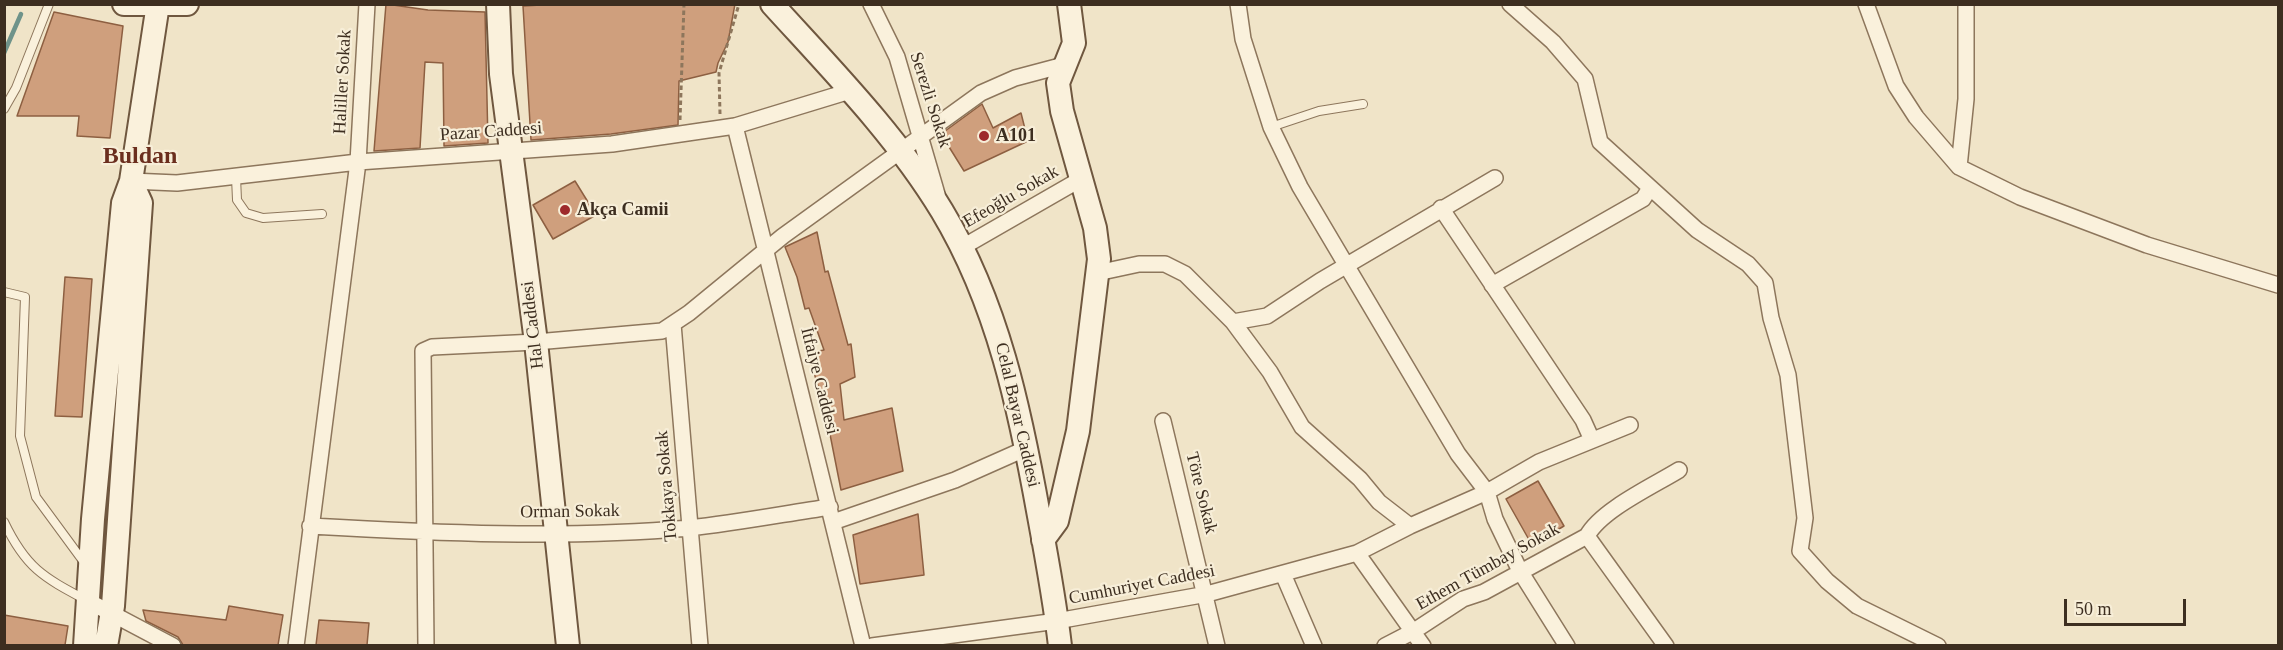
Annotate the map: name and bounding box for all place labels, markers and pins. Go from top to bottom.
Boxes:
place label: A101 [996,125,1036,147]
marker: A101 [977,129,991,143]
place label: Akça Camii [577,199,668,221]
marker: Akça Camii [558,203,572,217]

